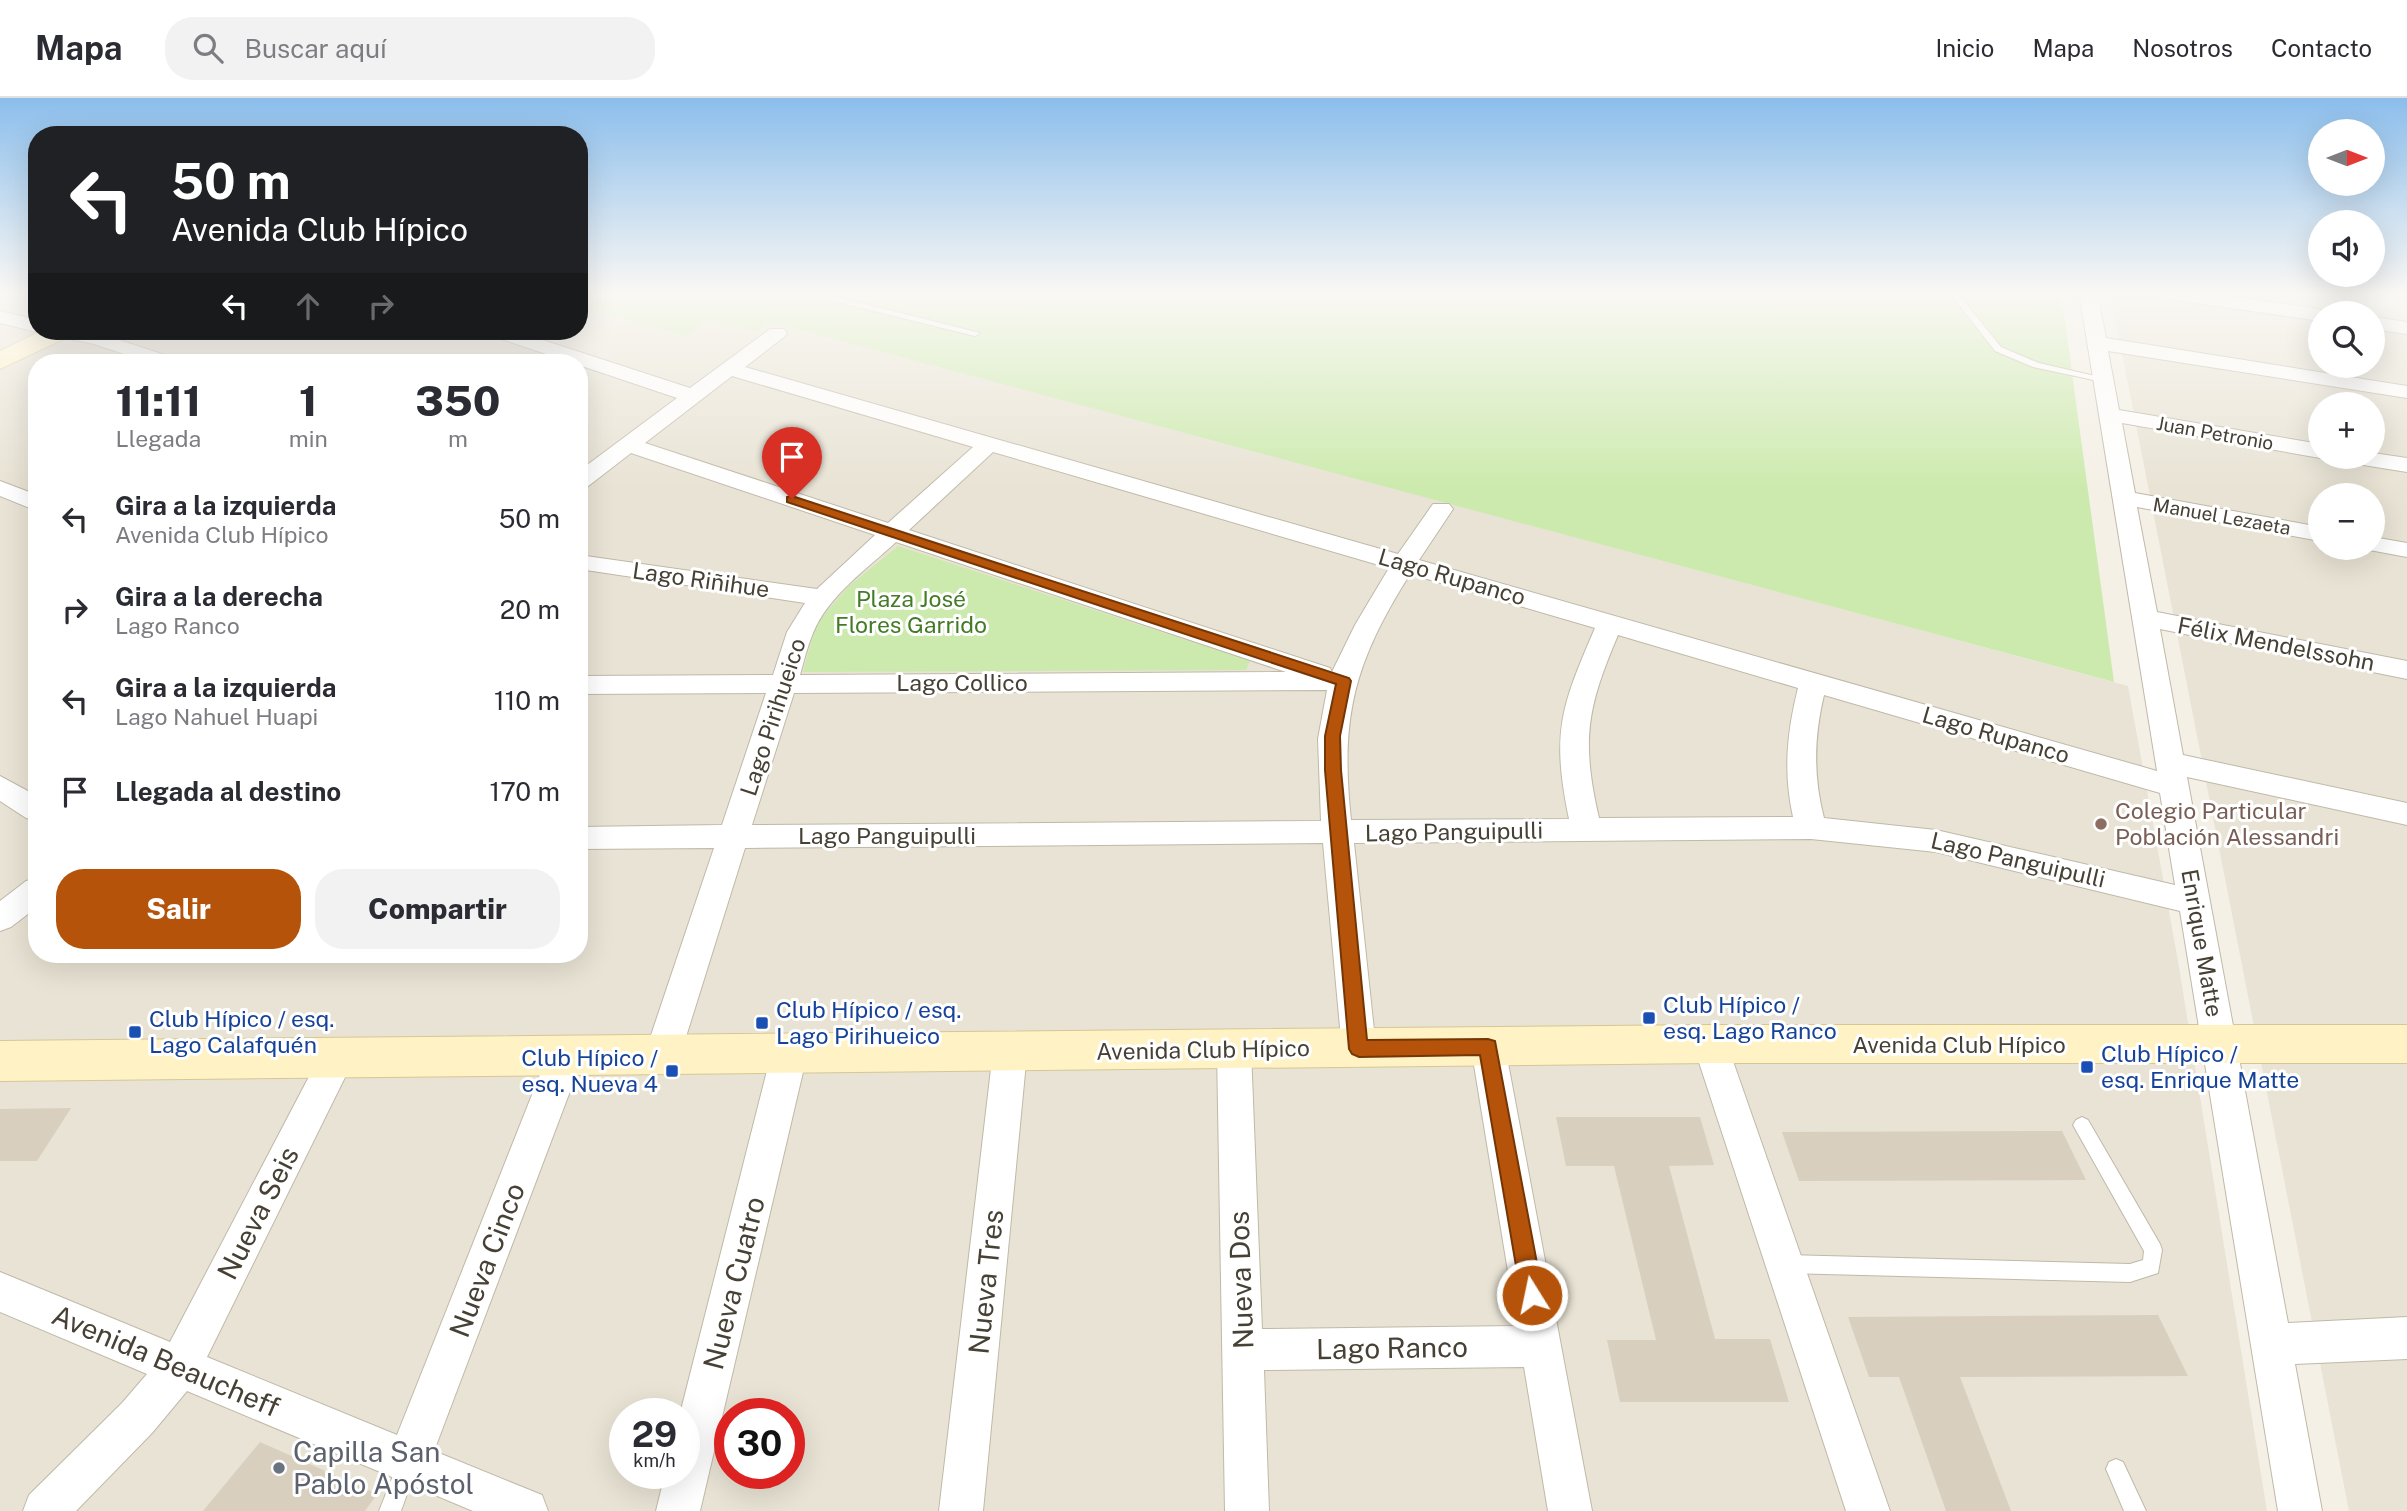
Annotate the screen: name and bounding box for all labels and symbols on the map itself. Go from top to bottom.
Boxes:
north arrow [2308,119,2385,196]
street label: Juan Petronio [2155,412,2275,454]
pin [762,427,822,499]
street label: Manuel Lezaeta [2151,493,2293,539]
street label: Lago Rupanco [1375,543,1529,610]
street label: Lago Riñihue [631,557,771,602]
park label: Plaza José Flores Garrido [835,585,987,638]
street label: Félix Mendelssohn [2175,611,2377,676]
street label: Lago Pirihueico [734,635,811,799]
street label: Lago Collico [896,669,1028,696]
street label: Lago Rupanco [1919,701,2073,768]
place label: Colegio Particular Población Alessandri [2115,797,2339,850]
street label: Lago Panguipulli [1365,816,1543,847]
marker: Colegio Particular Población Alessandri [2093,816,2109,832]
street label: Lago Panguipulli [798,822,976,849]
street label: Lago Panguipulli [1928,826,2108,893]
street label: Enrique Matte [2176,867,2229,1019]
place label: Club Hípico / esq. Lago Ranco [1663,991,1837,1044]
place label: Club Hípico / esq. Lago Pirihueico [776,996,962,1049]
place label: Club Hípico / esq. Lago Calafquén [149,1005,335,1058]
marker: Club Hípico / esq. Lago Ranco [1641,1010,1657,1026]
marker: Club Hípico / esq. Lago Pirihueico [754,1015,770,1031]
marker: Club Hípico / esq. Lago Calafquén [127,1024,143,1040]
street label: Avenida Club Hípico [1852,1031,2066,1058]
street label: Avenida Club Hípico [1096,1034,1310,1065]
place label: Club Hípico / esq. Enrique Matte [2101,1040,2299,1093]
place label: Club Hípico / esq. Nueva 4 [521,1044,658,1097]
marker: Club Hípico / esq. Enrique Matte [2079,1059,2095,1075]
marker: Club Hípico / esq. Nueva 4 [664,1063,680,1079]
street label: Nueva Seis [210,1141,305,1285]
street label: Nueva Cinco [442,1178,531,1342]
street label: Nueva Cuatro [696,1193,771,1373]
street label: Nueva Tres [961,1208,1010,1356]
street label: Nueva Dos [1222,1210,1259,1350]
position arrow [1495,1258,1569,1332]
street label: Avenida Beaucheff [47,1298,285,1423]
street label: Lago Ranco [1316,1330,1468,1365]
speed limit sign: 30 [714,1398,805,1489]
place label: Capilla San Pablo Apóstol [293,1435,474,1500]
marker: Capilla San Pablo Apóstol [271,1460,287,1476]

